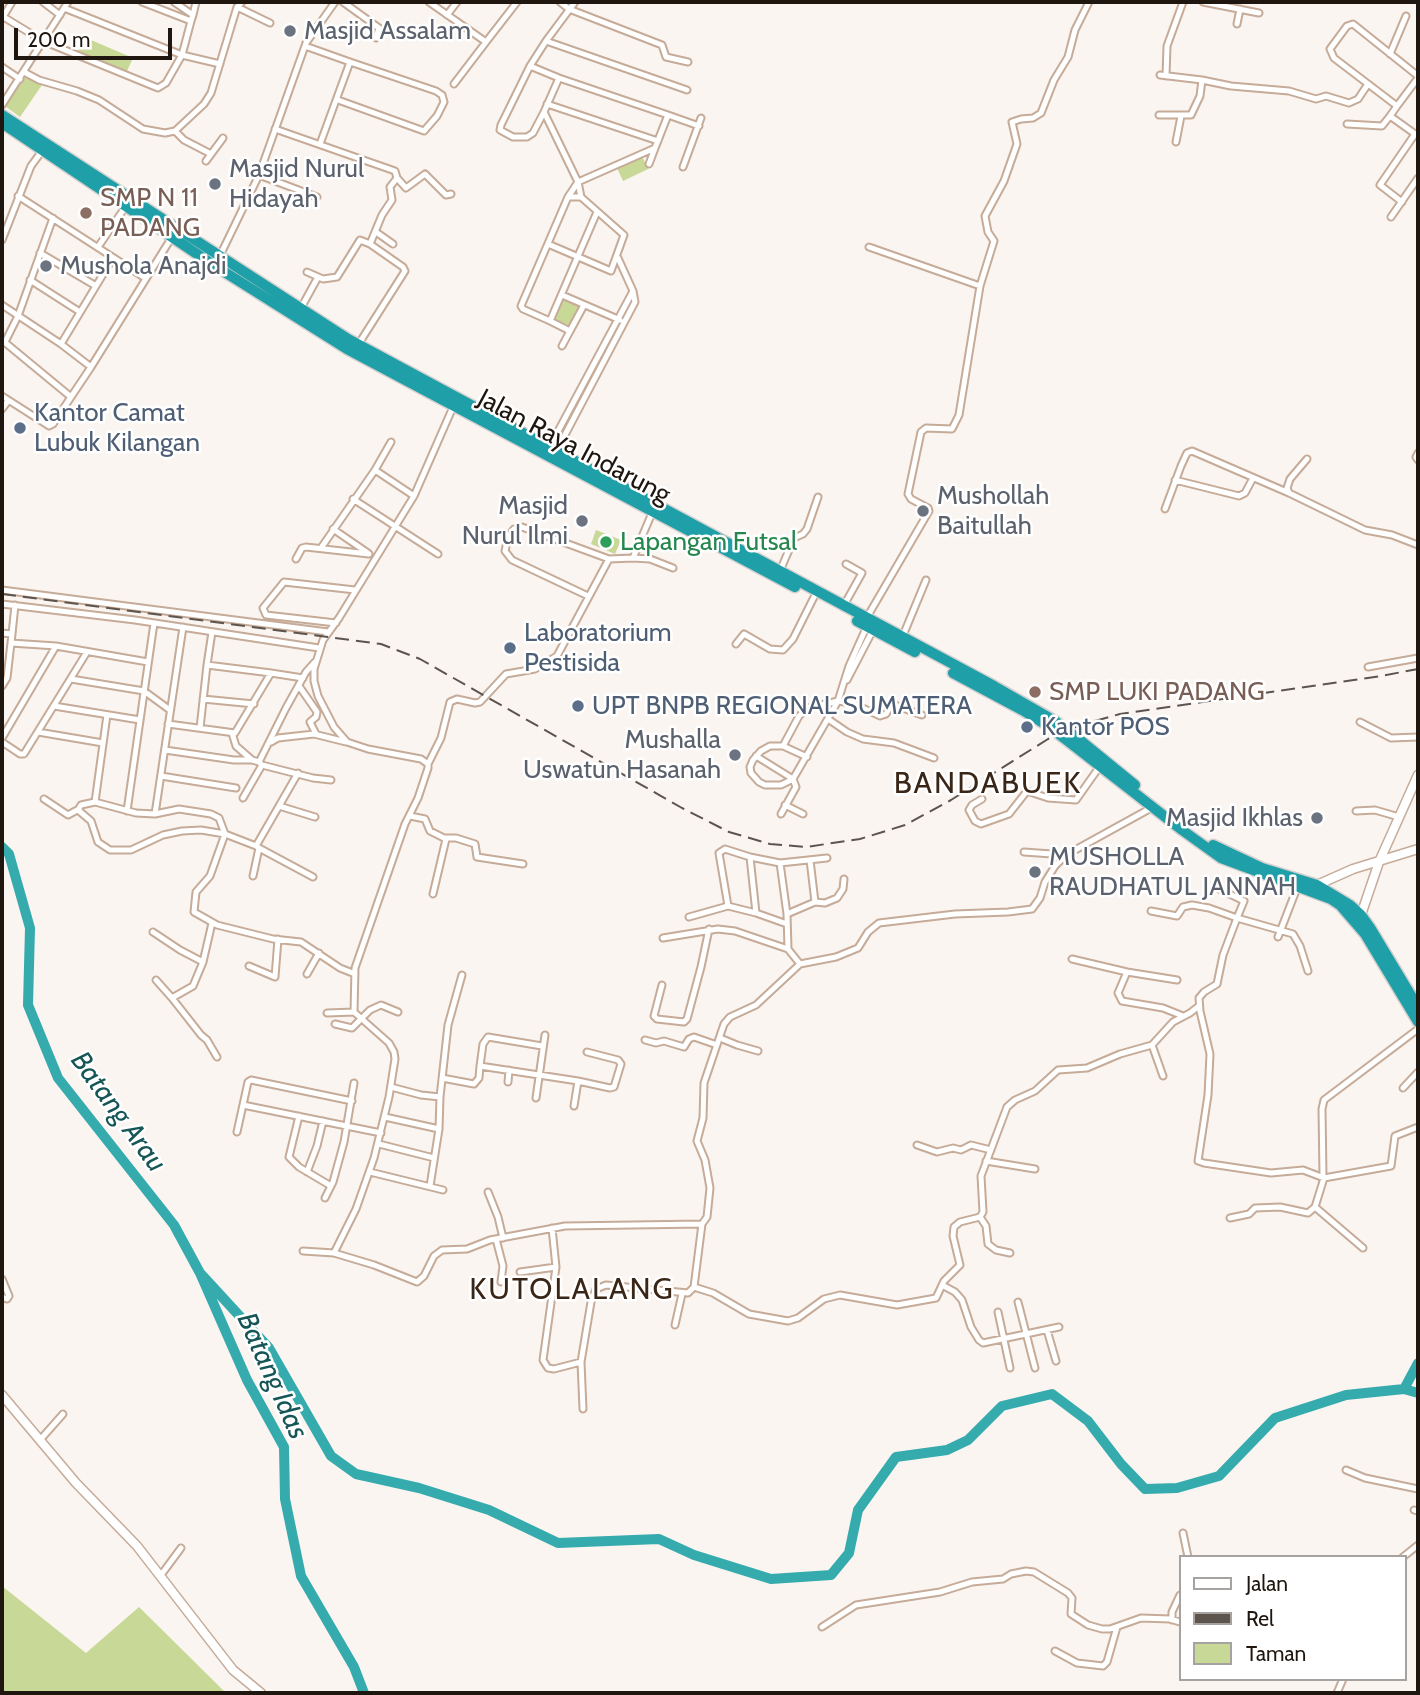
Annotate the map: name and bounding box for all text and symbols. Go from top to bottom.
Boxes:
scale bar [18,14,175,58]
place label: Masjid Assalam [304,15,471,47]
marker: Masjid Assalam [282,23,298,39]
text: 200 m [27,27,90,52]
place label: Masjid Nurul Hidayah [229,153,364,214]
marker: Masjid Nurul Hidayah [207,176,223,192]
place label: SMP N 11 PADANG [100,182,200,244]
marker: SMP N 11 PADANG [78,205,94,221]
place label: Mushola Anajdi [60,250,227,282]
marker: Mushola Anajdi [38,258,54,274]
street label: Jalan Raya Indarung [472,383,676,511]
place label: Kantor Camat Lubuk Kilangan [34,397,200,458]
marker: Kantor Camat Lubuk Kilangan [12,420,28,436]
place label: Mushollah Baitullah [937,480,1049,542]
place label: Masjid Nurul Ilmi [462,490,568,552]
marker: Mushollah Baitullah [915,503,931,519]
marker: Masjid Nurul Ilmi [574,513,590,529]
place label: Lapangan Futsal [620,526,797,558]
marker: Lapangan Futsal [598,534,614,550]
place label: Laboratorium Pestisida [524,617,672,678]
marker: Laboratorium Pestisida [502,640,518,656]
place label: SMP LUKI PADANG [1049,676,1265,708]
marker: SMP LUKI PADANG [1027,684,1043,700]
place label: UPT BNPB REGIONAL SUMATERA [592,690,972,722]
marker: UPT BNPB REGIONAL SUMATERA [570,698,586,714]
place label: Kantor POS [1041,711,1170,743]
marker: Kantor POS [1019,719,1035,735]
place label: Mushalla Uswatun Hasanah [523,724,721,786]
marker: Mushalla Uswatun Hasanah [727,747,743,763]
district label: BANDABUEK [895,766,1081,802]
place label: Masjid Ikhlas [1166,802,1303,834]
marker: Masjid Ikhlas [1309,810,1325,826]
place label: MUSHOLLA RAUDHATUL JANNAH [1049,841,1296,903]
marker: MUSHOLLA RAUDHATUL JANNAH [1027,864,1043,880]
water label: Batang Arau [63,1045,173,1179]
district label: KUTOLALANG [471,1272,673,1308]
water label: Batang Idas [229,1308,315,1444]
legend [1178,1555,1406,1681]
text: Jalan [1246,1571,1288,1596]
text: Rel [1246,1606,1274,1631]
text: Taman [1246,1641,1306,1666]

